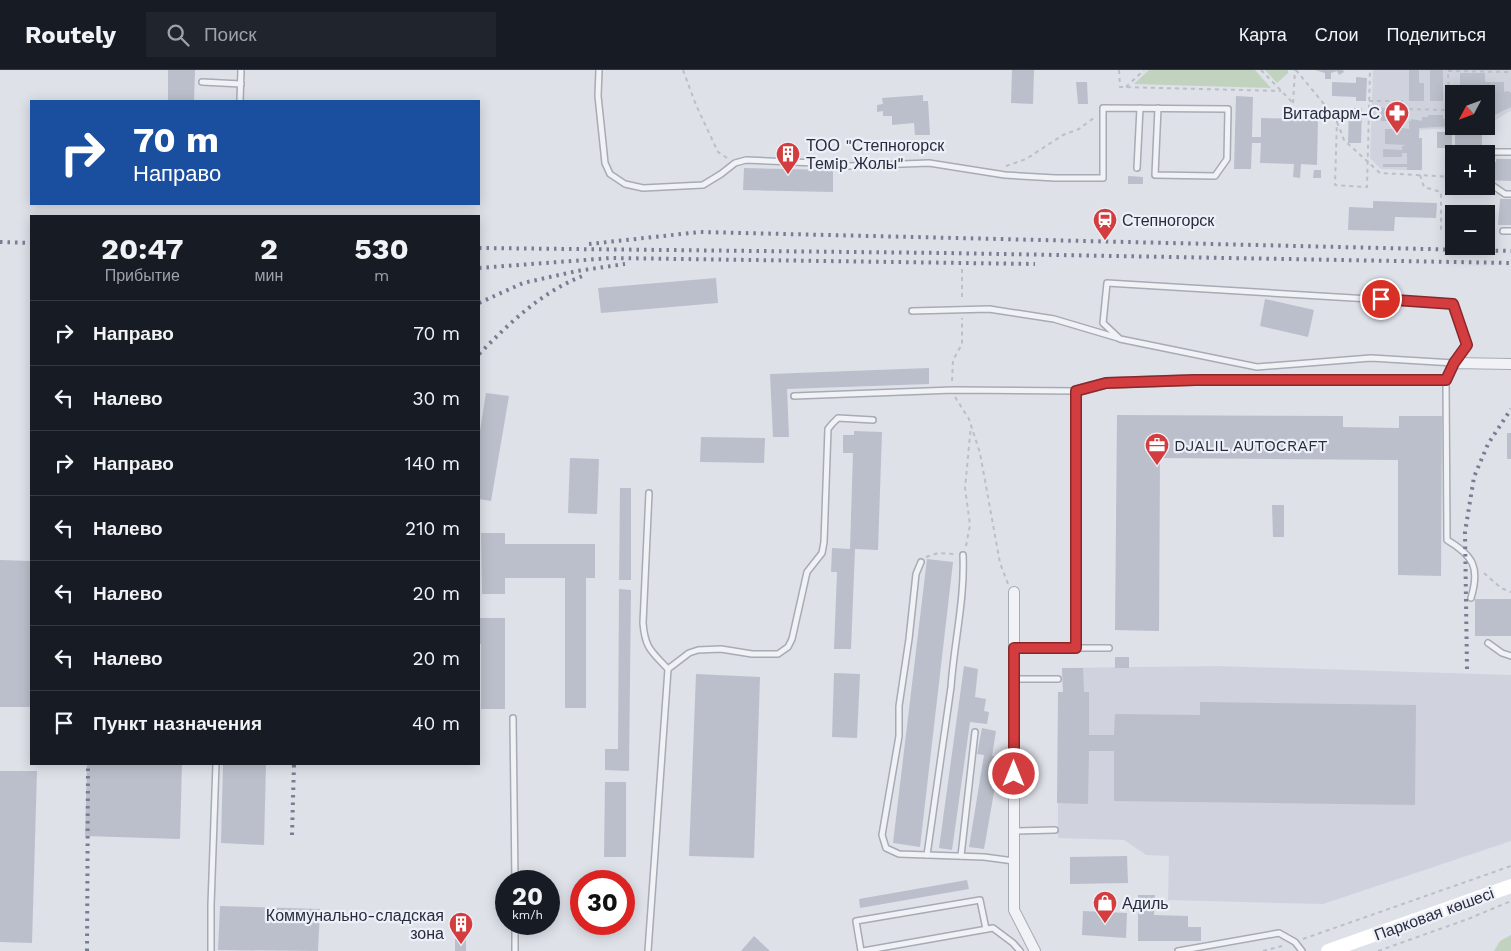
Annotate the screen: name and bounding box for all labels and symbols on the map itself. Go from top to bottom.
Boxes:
north arrow [1445,85,1495,135]
pharmacy icon: Витафарм-С [1384,100,1410,134]
place label: Витафарм-С [1283,104,1380,123]
place label: ТОО "Степногорск Темiр Жолы" [806,136,945,173]
building icon: ТОО "Степногорск Темiр Жолы" [775,141,801,175]
station icon: Степногорск [1092,207,1118,241]
place label: Степногорск [1122,211,1215,230]
pin [1360,278,1402,320]
office icon: DJALIL AUTOCRAFT [1144,432,1170,466]
place label: DJALIL AUTOCRAFT [1174,436,1328,455]
position arrow [987,747,1039,799]
speed limit sign: 30 [570,870,635,935]
street label: Парковая көшесі [1372,884,1496,944]
shop icon: Адиль [1092,890,1118,924]
place label: Адиль [1122,894,1169,913]
place label: Коммунально-сладская зона [266,906,444,943]
building icon: Коммунально-сладская зона [448,911,474,945]

